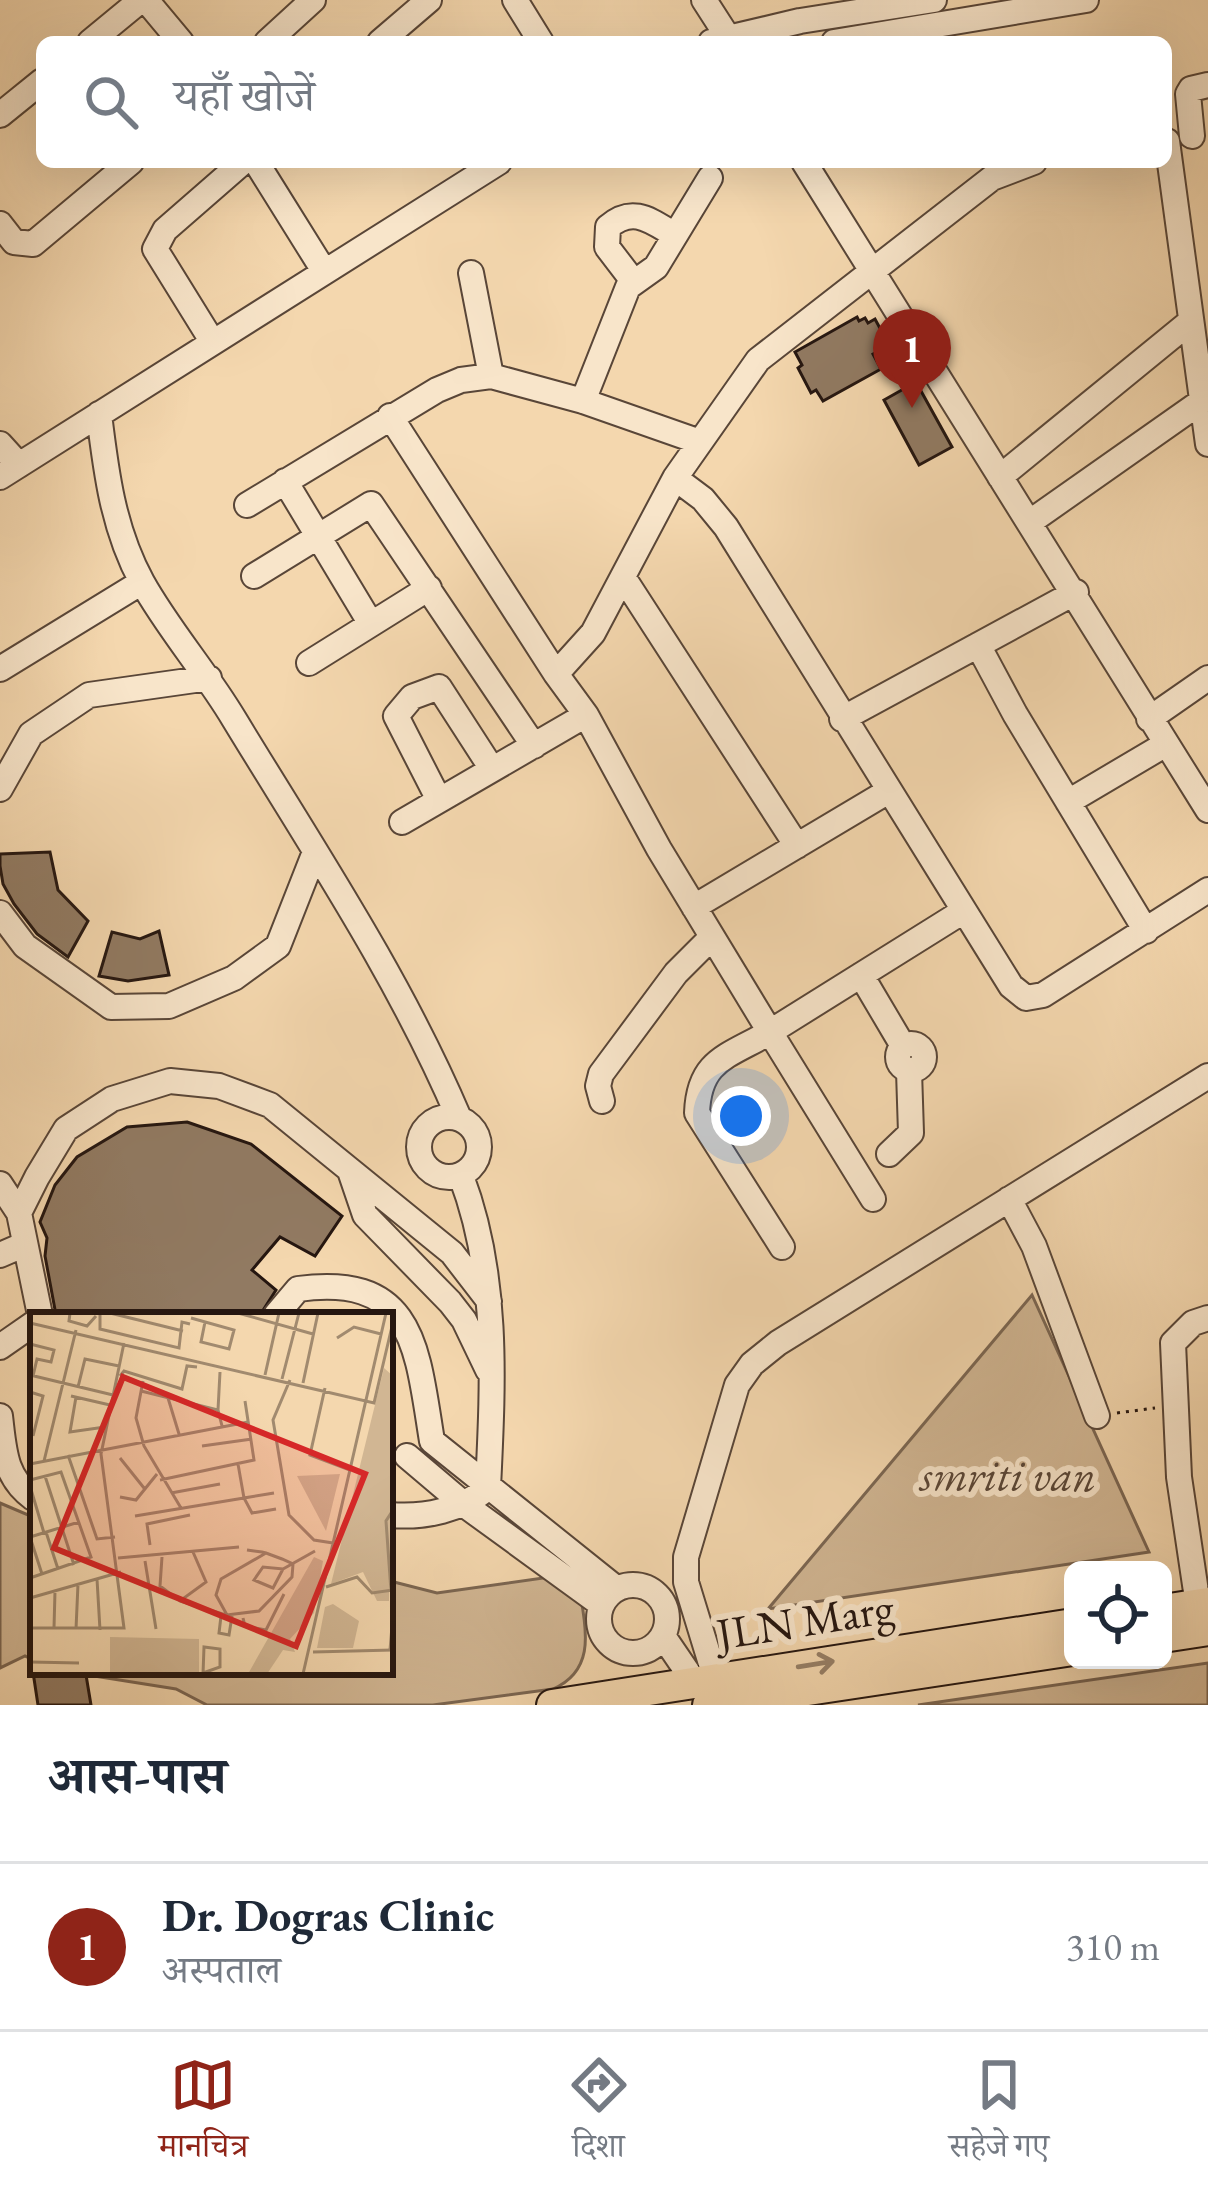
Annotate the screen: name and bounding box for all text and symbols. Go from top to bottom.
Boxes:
search box [36,36,1172,168]
text: यहाँ खोजें [174,66,315,124]
icon: search [78,69,144,135]
pin: 1 [873,309,951,408]
your location [711,1086,771,1146]
inset map [30,1312,393,1675]
park label: smriti van [918,1446,1096,1504]
map controls [1064,1561,1172,1669]
button: locate [1064,1561,1172,1669]
street label: JLN Marg [708,1577,898,1663]
one-way arrow [795,1652,834,1675]
text: आस-पास [48,1742,226,1808]
text: Dr. Dogras Clinic [162,1886,494,1944]
text: 1 [77,1921,97,1972]
text: 310 m [1066,1921,1160,1972]
text: अस्पताल [162,1944,281,1995]
tab: मानचित्र [159,2052,248,2178]
tab: दिशा [566,2052,632,2178]
tab: सहेजे गए [949,2052,1049,2178]

